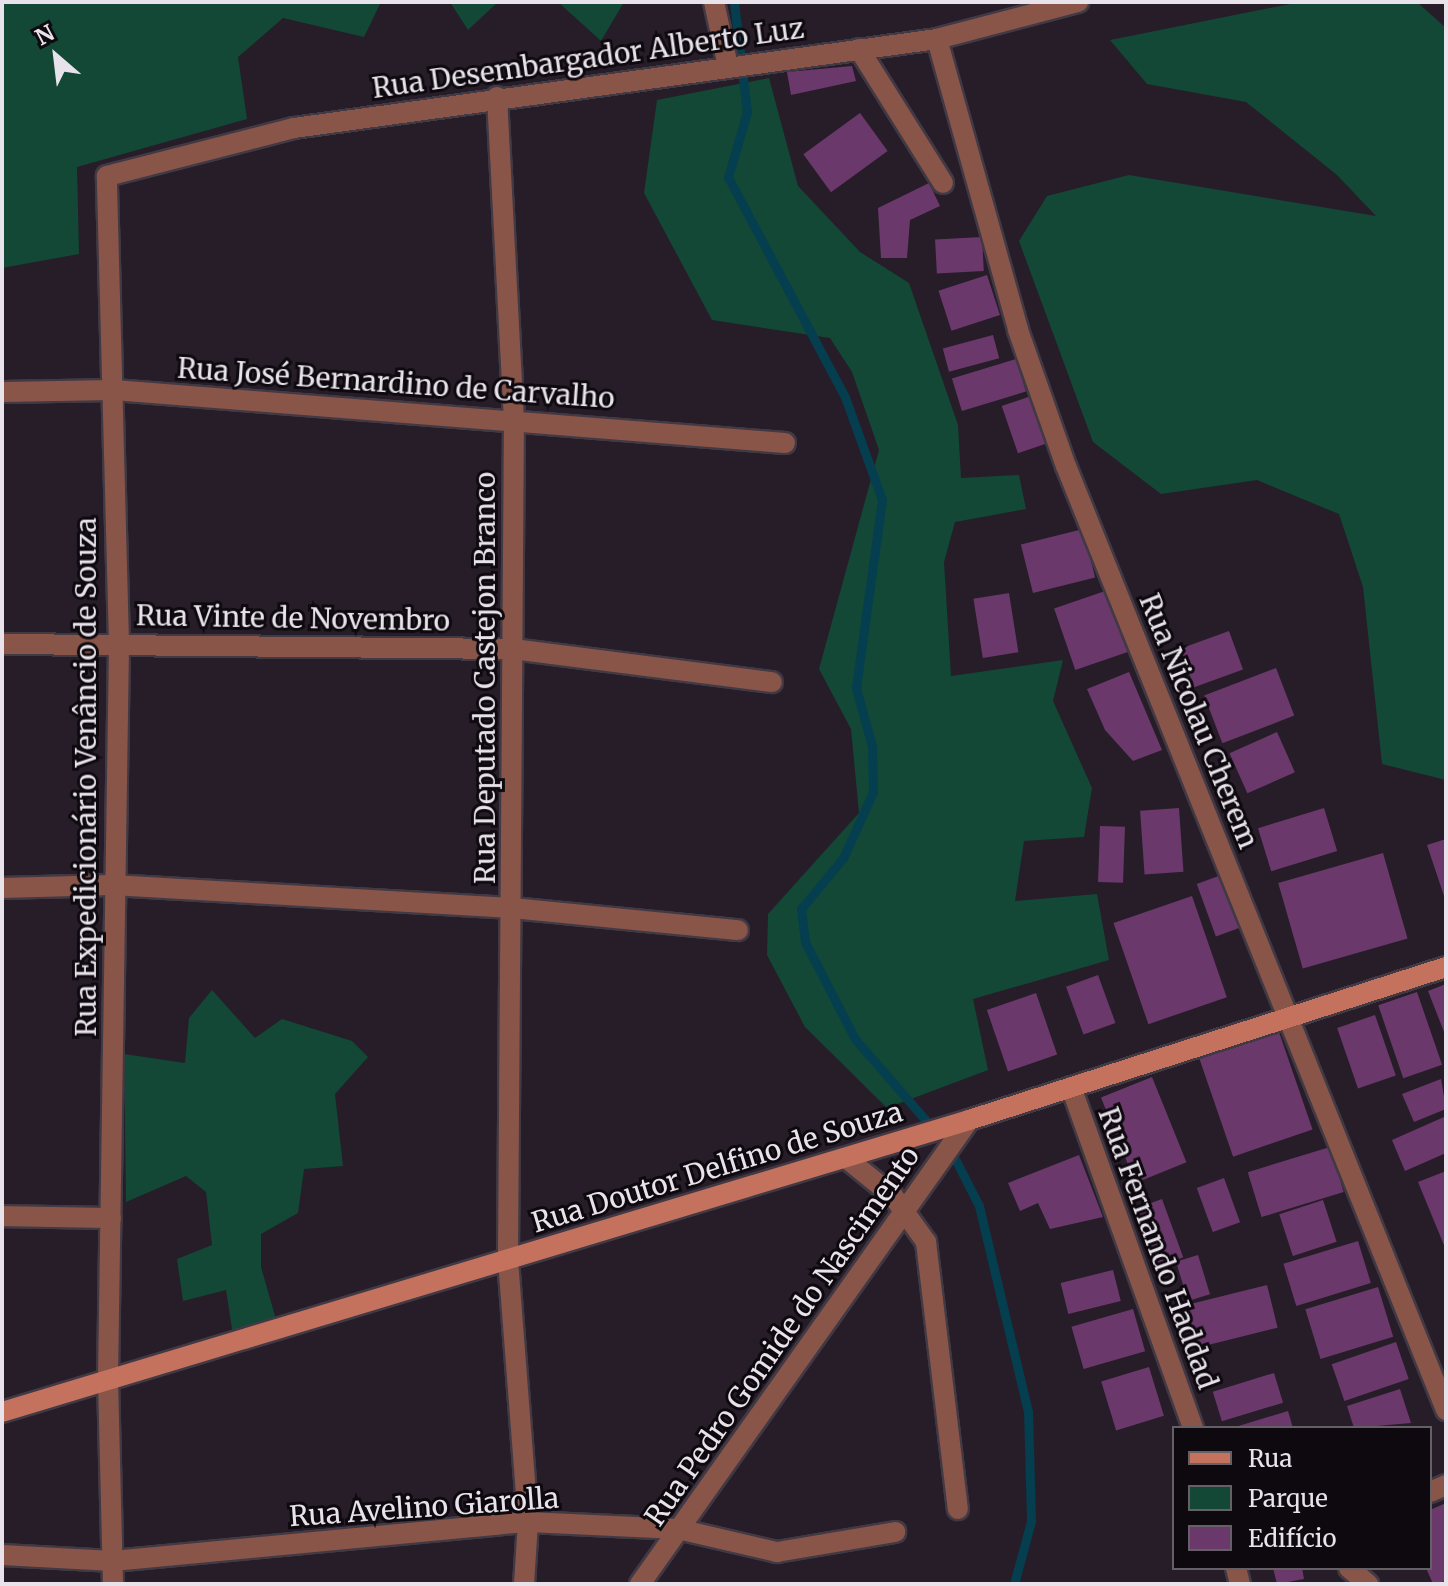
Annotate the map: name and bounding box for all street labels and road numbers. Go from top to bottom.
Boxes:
street label: Rua Desembargador Alberto Luz [370,11,806,105]
street label: Rua José Bernardino de Carvalho [176,351,616,415]
street label: Rua Deputado Castejon Branco [468,472,502,884]
street label: Rua Expedicionário Venâncio de Souza [69,517,103,1037]
street label: Rua Nicolau Cherem [1133,589,1265,853]
street label: Rua Vinte de Novembro [136,598,450,638]
street label: Rua Doutor Delfino de Souza [528,1095,906,1239]
street label: Rua Fernando Haddad [1091,1103,1225,1393]
street label: Rua Pedro Gomide do Nascimento [638,1140,926,1532]
street label: Rua Avelino Giarolla [288,1481,560,1533]

